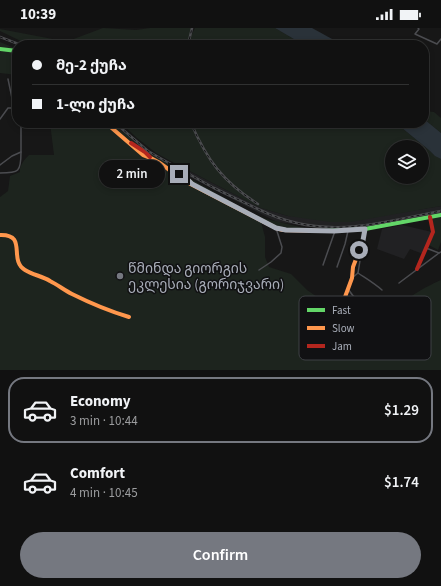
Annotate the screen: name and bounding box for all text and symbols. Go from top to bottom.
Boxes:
text: 10:39 [20,4,56,25]
text: მე-2 ქუჩა [56,55,127,76]
text: 1-ლი ქუჩა [56,94,135,115]
map controls [385,140,429,184]
button: layers [385,140,429,184]
callout: 2 min [99,160,165,188]
text: 2 min [117,165,147,183]
route end [170,165,188,183]
route start [350,241,368,259]
place label: წმინდა გიორგის ეკლესია (გორიჯვარი) [128,259,284,295]
marker: წმინდა გიორგის ეკლესია (გორიჯვარი) [115,271,125,281]
legend [299,296,431,360]
text: Fast [332,303,351,318]
text: Slow [332,321,355,336]
text: Jam [332,339,352,354]
text: Economy [70,391,131,412]
icon: car [22,392,58,428]
text: $1.29 [384,400,419,421]
text: 3 min · 10:44 [70,412,138,430]
text: Comfort [70,463,125,484]
icon: car [22,464,58,500]
text: $1.74 [384,472,419,493]
text: 4 min · 10:45 [70,484,138,502]
button: Confirm [20,532,421,578]

